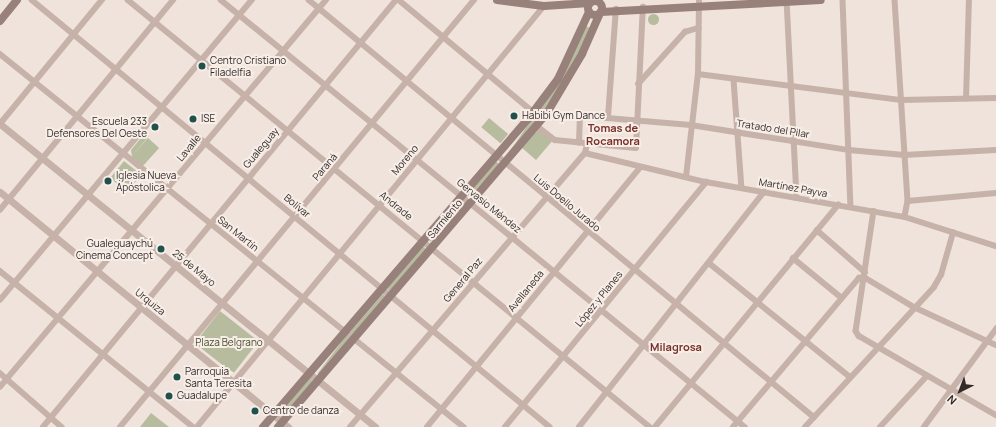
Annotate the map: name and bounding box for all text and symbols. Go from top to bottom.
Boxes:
place label: Centro Cristiano Filadelfia [210,54,286,78]
marker: Centro Cristiano Filadelfia [197,61,207,71]
place label: Habibi Gym Dance [522,110,605,122]
marker: Habibi Gym Dance [509,111,519,121]
place label: ISE [201,113,215,125]
marker: ISE [188,114,198,124]
place label: Escuela 233 Defensores Del Oeste [47,115,147,138]
street label: Tratado del Pilar [736,117,810,141]
marker: Escuela 233 Defensores Del Oeste [150,122,160,132]
district label: Tomas de Rocamora [586,122,640,148]
street label: Gualeguay [241,125,281,171]
street label: Lavalle [174,132,204,164]
street label: Moreno [389,143,421,177]
street label: Paraná [310,151,340,183]
place label: Iglesia Nueva Apóstolica [116,169,176,192]
street label: Luis Doello Jurado [531,172,603,234]
marker: Iglesia Nueva Apóstolica [103,176,113,186]
street label: Gervasio Méndez [454,176,524,236]
street label: Martínez Payva [758,176,828,200]
street label: Andrade [377,189,415,223]
street label: Bolívar [281,192,313,220]
street label: Sarmiento [425,197,465,241]
street label: San Martín [215,214,261,254]
place label: Gualeguaychú Cinema Concept [76,237,153,260]
marker: Gualeguaychú Cinema Concept [156,244,166,254]
street label: 25 de Mayo [170,247,218,289]
street label: General Paz [441,255,485,305]
street label: Avellaneda [506,268,546,314]
street label: López y Planes [573,269,625,329]
street label: Urquiza [132,286,168,318]
park label: Plaza Belgrano [195,337,263,349]
district label: Milagrosa [650,340,702,354]
place label: Parroquia Santa Teresita [185,365,252,388]
north arrow [940,371,980,411]
marker: Parroquia Santa Teresita [172,372,182,382]
place label: Guadalupe [177,390,227,402]
marker: Guadalupe [164,391,174,401]
text: N [944,392,960,409]
place label: Centro de danza [263,405,339,417]
marker: Centro de danza [250,406,260,416]

